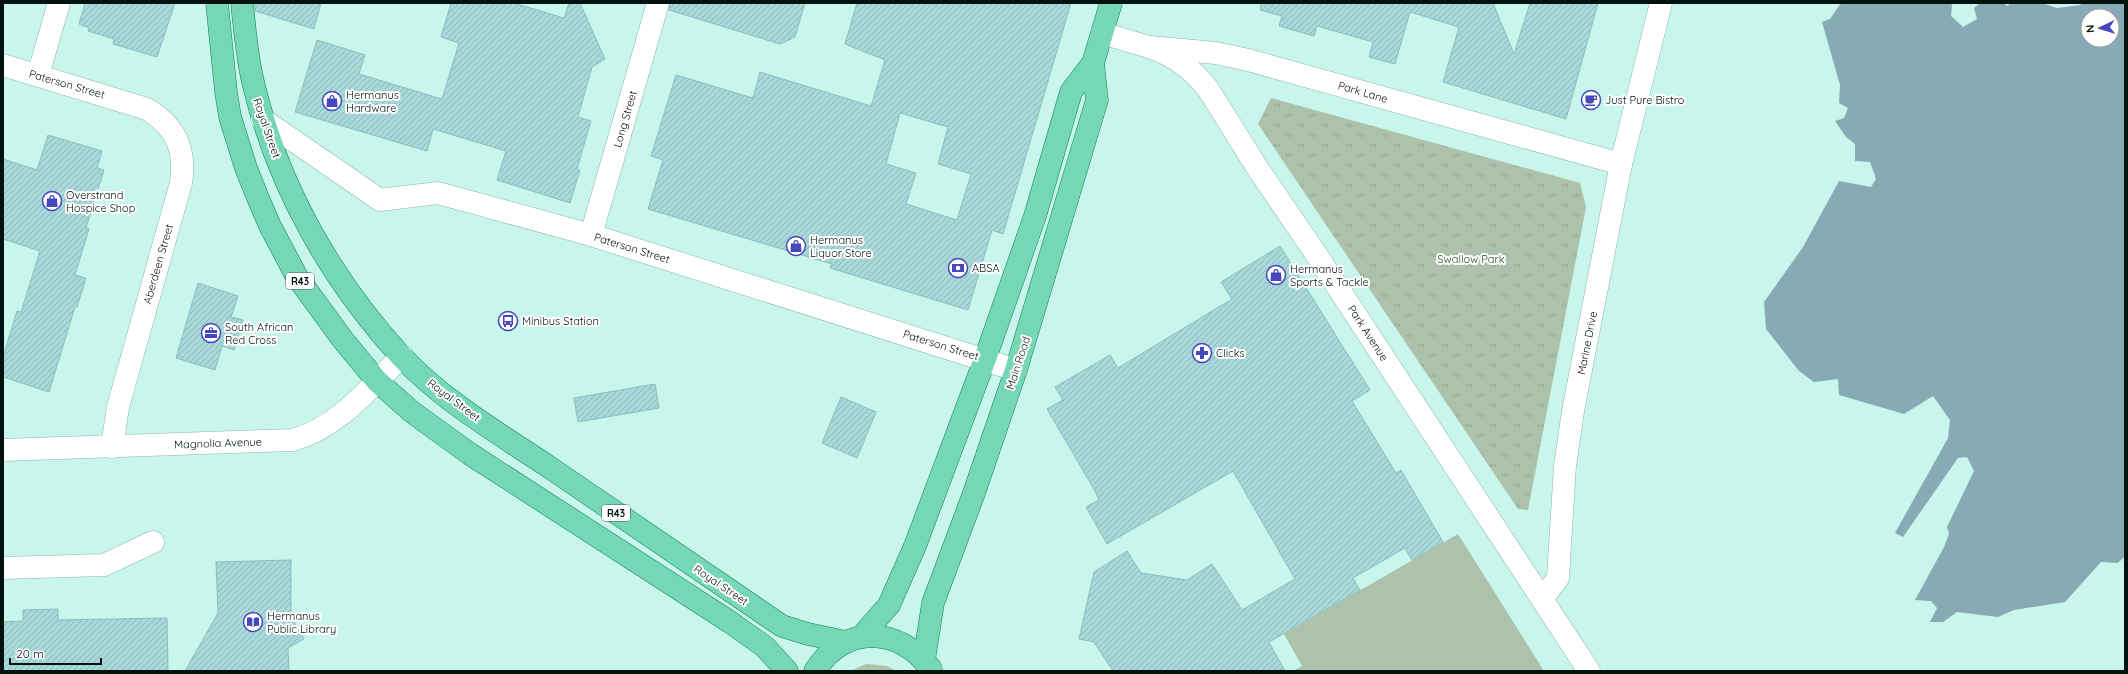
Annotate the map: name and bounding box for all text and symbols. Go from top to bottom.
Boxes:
north arrow [2080,8,2120,48]
text: N [2083,24,2097,33]
street label: Paterson Street [27,66,107,102]
street label: Park Lane [1336,78,1390,106]
place label: Hermanus Hardware [346,88,399,115]
street label: Long Street [610,89,640,149]
cafe icon: Just Pure Bistro [1580,89,1602,111]
shop icon: Hermanus Hardware [321,90,343,112]
place label: Just Pure Bistro [1605,93,1685,107]
street label: Royal Street [250,96,284,160]
place label: Overstrand Hospice Shop [66,188,136,215]
shop icon: Overstrand Hospice Shop [41,190,63,212]
street label: Aberdeen Street [140,222,176,306]
street label: Paterson Street [592,230,672,266]
place label: Hermanus Liquor Store [810,233,872,260]
shop icon: Hermanus Liquor Store [785,235,807,257]
park label: Swallow Park [1437,252,1505,266]
bank icon: ABSA [947,257,969,279]
place label: ABSA [972,261,1000,275]
place label: Hermanus Sports & Tackle [1290,262,1369,289]
shop icon: Hermanus Sports & Tackle [1265,264,1287,286]
road number: R43 [286,273,314,289]
street label: Park Avenue [1345,302,1391,364]
bus stop icon: Minibus Station [497,310,519,332]
street label: Marine Drive [1574,310,1600,376]
place label: Minibus Station [522,314,599,328]
place label: South African Red Cross [225,320,293,347]
office icon: South African Red Cross [200,322,222,344]
street label: Paterson Street [901,327,981,363]
street label: Main Road [1003,335,1033,391]
pharmacy icon: Clicks [1191,342,1213,364]
place label: Clicks [1216,346,1245,360]
street label: Royal Street [425,376,483,425]
street label: Magnolia Avenue [174,434,262,452]
road number: R43 [602,505,630,521]
street label: Royal Street [691,562,751,608]
place label: Hermanus Public Library [267,609,336,636]
library icon: Hermanus Public Library [242,611,264,633]
scale bar [10,640,101,666]
text: 20 m [16,646,44,661]

